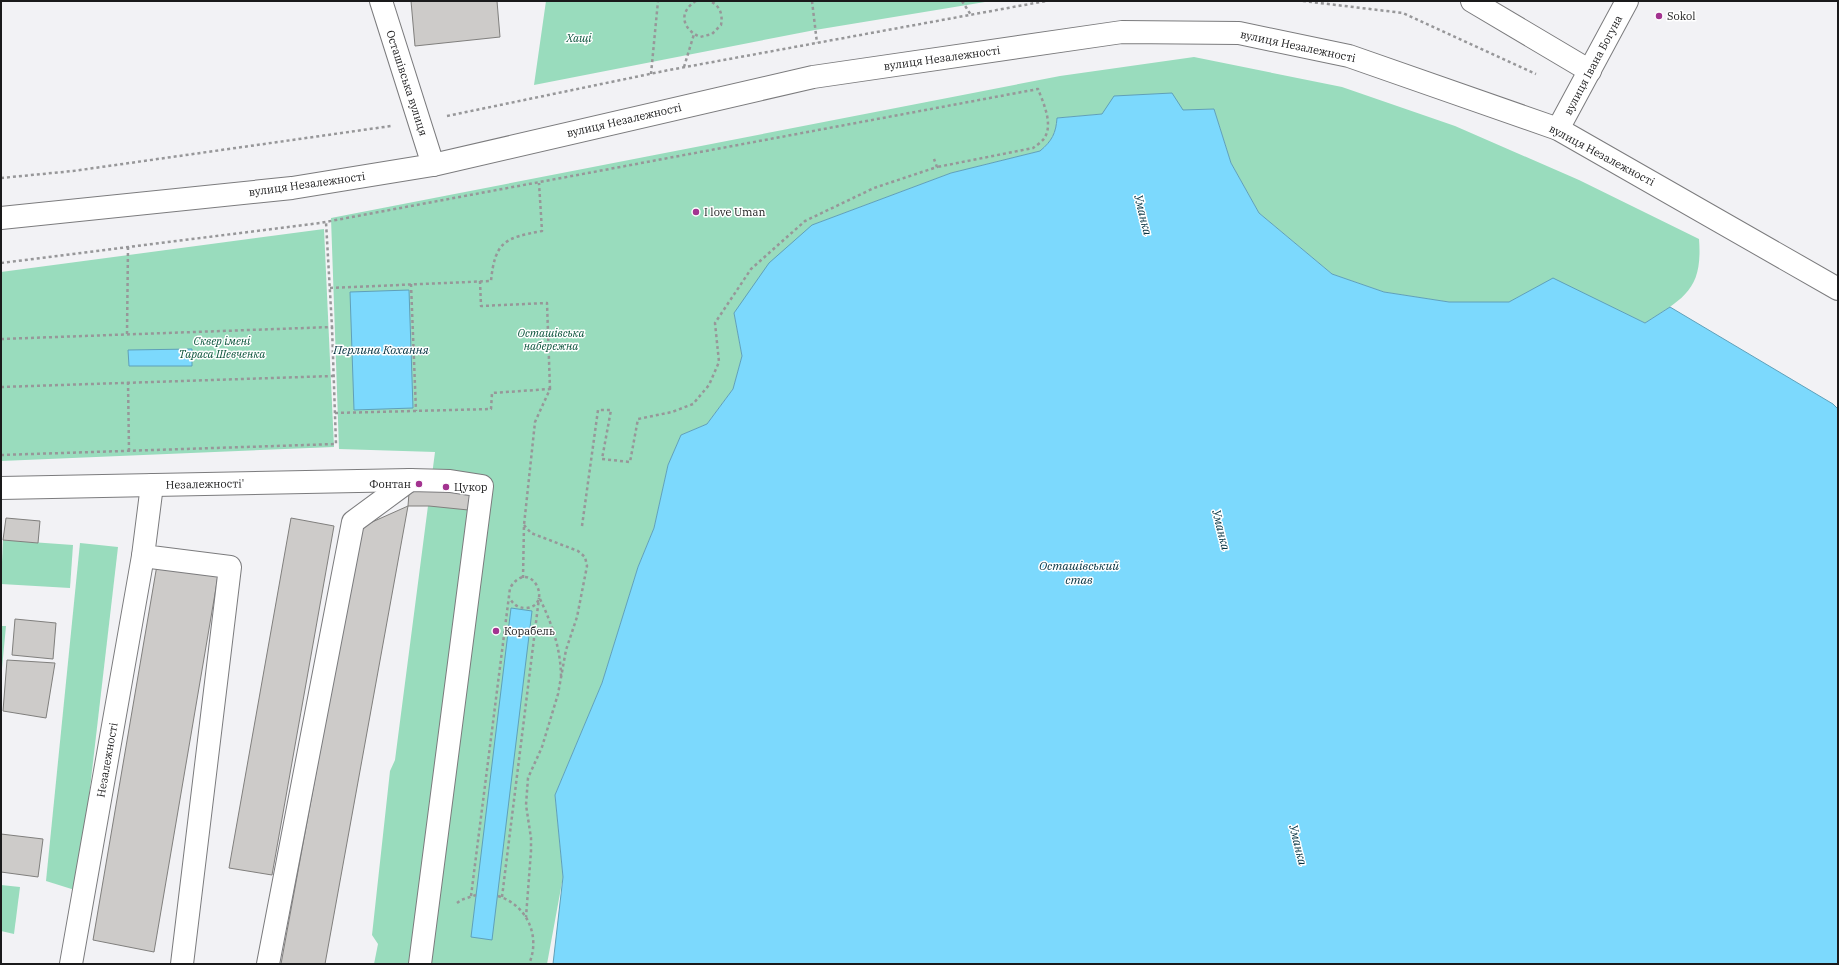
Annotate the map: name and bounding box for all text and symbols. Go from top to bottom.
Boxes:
place label: Sokol [1667,9,1695,23]
marker: Sokol [1654,11,1664,21]
street label: вулиця Івана Богуна [1561,13,1625,117]
street label: вулиця Незалежності [1239,27,1357,65]
street label: Осташівська вулиця [383,28,431,138]
park label: Хащі [565,31,592,45]
street label: вулиця Незалежності [883,43,1002,73]
street label: вулиця Незалежності [565,100,683,140]
street label: вулиця Незалежності [1547,121,1658,189]
street label: вулиця Незалежності [248,169,367,199]
water label: Уманка [1131,193,1156,237]
place label: I love Uman [704,205,766,219]
marker: I love Uman [691,207,701,217]
park label: Осташівська набережна [518,326,584,353]
park label: Сквер імені Тараса Шевченка [179,334,265,361]
water label: Перлина Кохання [332,342,430,357]
street label: Незалежності' [166,476,244,492]
place label: Фонтан [369,477,411,491]
marker: Фонтан [414,479,424,489]
place label: Цукор [454,480,488,494]
marker: Цукор [441,482,451,492]
water label: Уманка [1209,508,1234,552]
water label: Осташівський став [1039,558,1119,587]
place label: Корабель [504,624,555,638]
marker: Корабель [491,626,501,636]
street label: Незалежності [94,721,121,799]
water label: Уманка [1286,823,1311,867]

